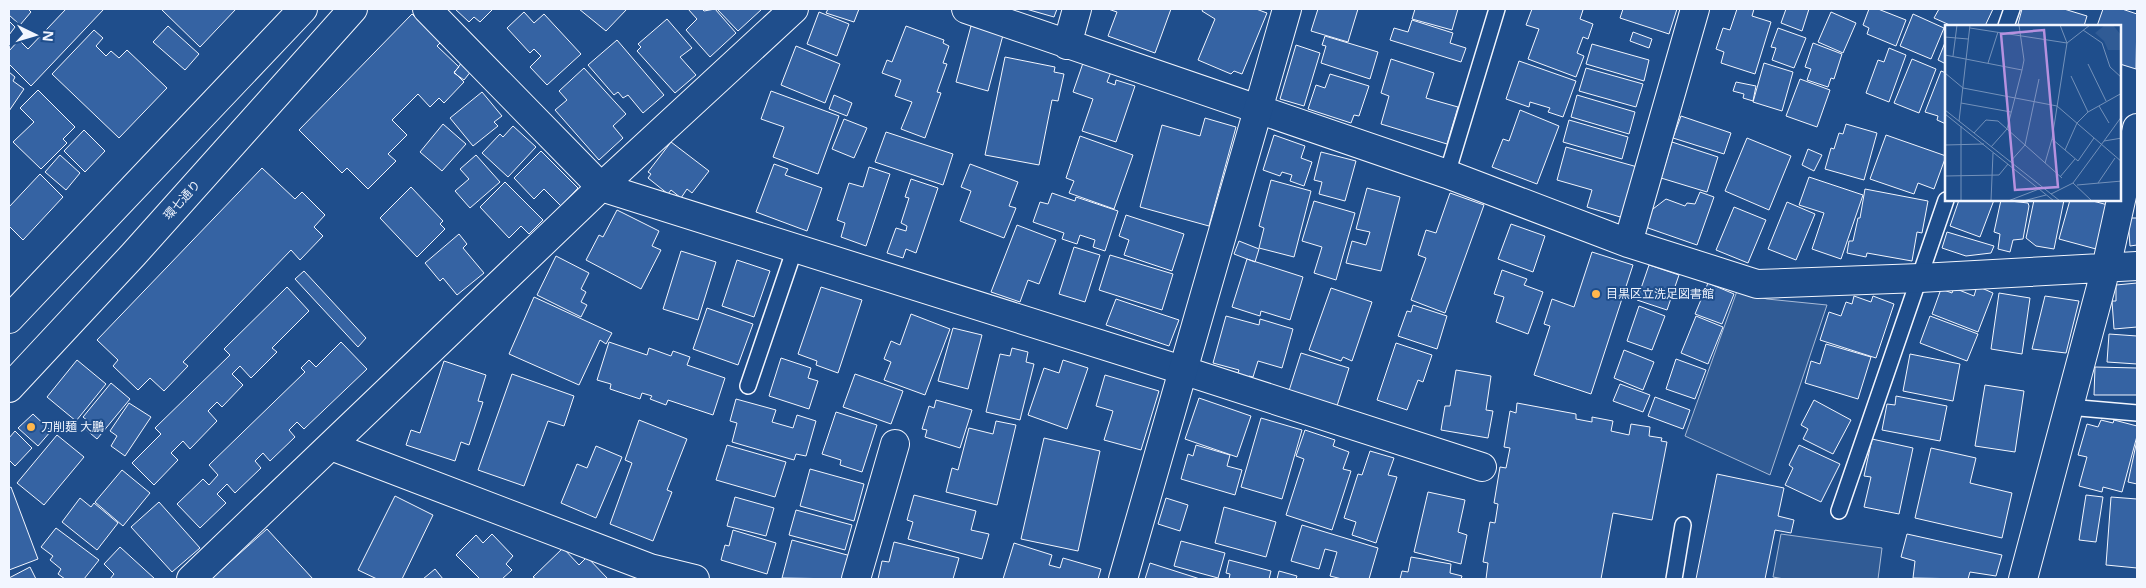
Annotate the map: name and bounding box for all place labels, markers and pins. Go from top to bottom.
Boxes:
place label: 目黒区立洗足図書館 [1606,285,1714,302]
marker: 目黒区立洗足図書館 [1590,288,1602,300]
place label: 刀削麺 大鵬 [41,418,104,435]
marker: 刀削麺 大鵬 [25,421,37,433]

